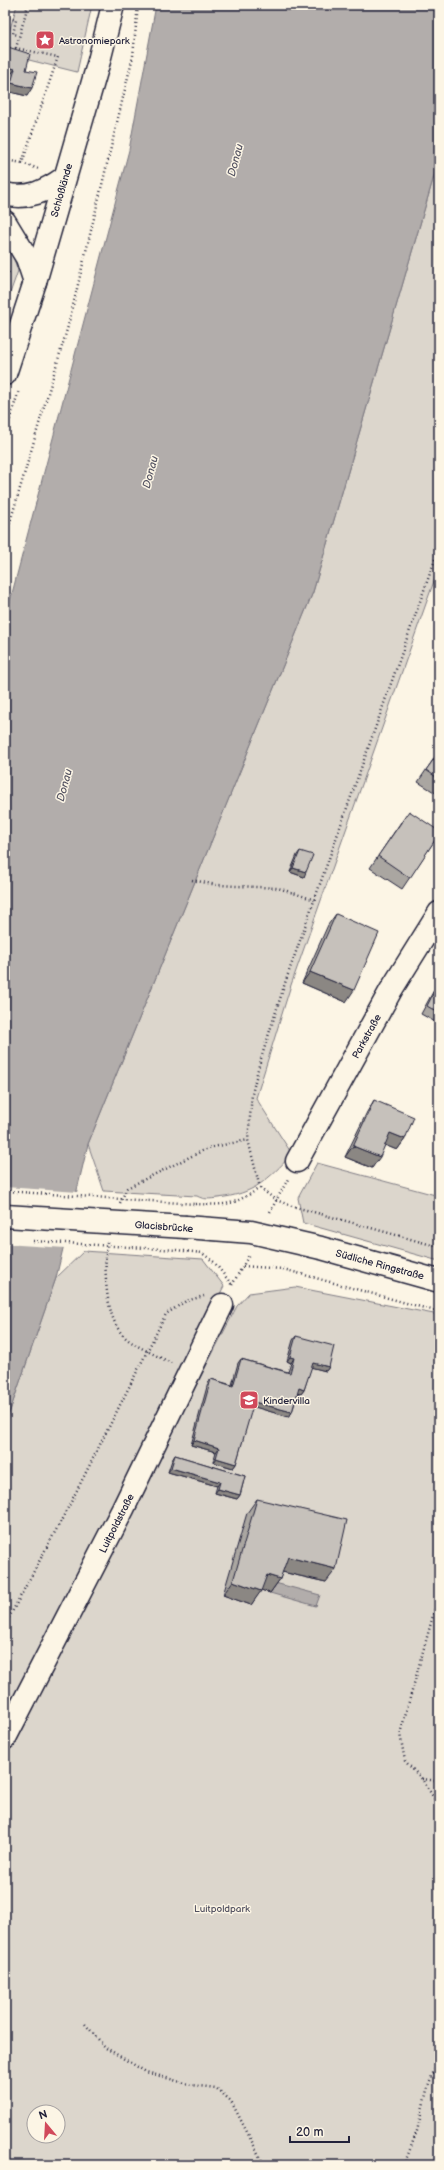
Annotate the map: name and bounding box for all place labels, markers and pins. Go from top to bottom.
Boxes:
place icon: Astronomiepark [34,29,56,51]
place label: Astronomiepark [59,35,130,47]
school or university icon: Kindervilla [238,1389,260,1411]
place label: Kindervilla [263,1395,310,1407]

